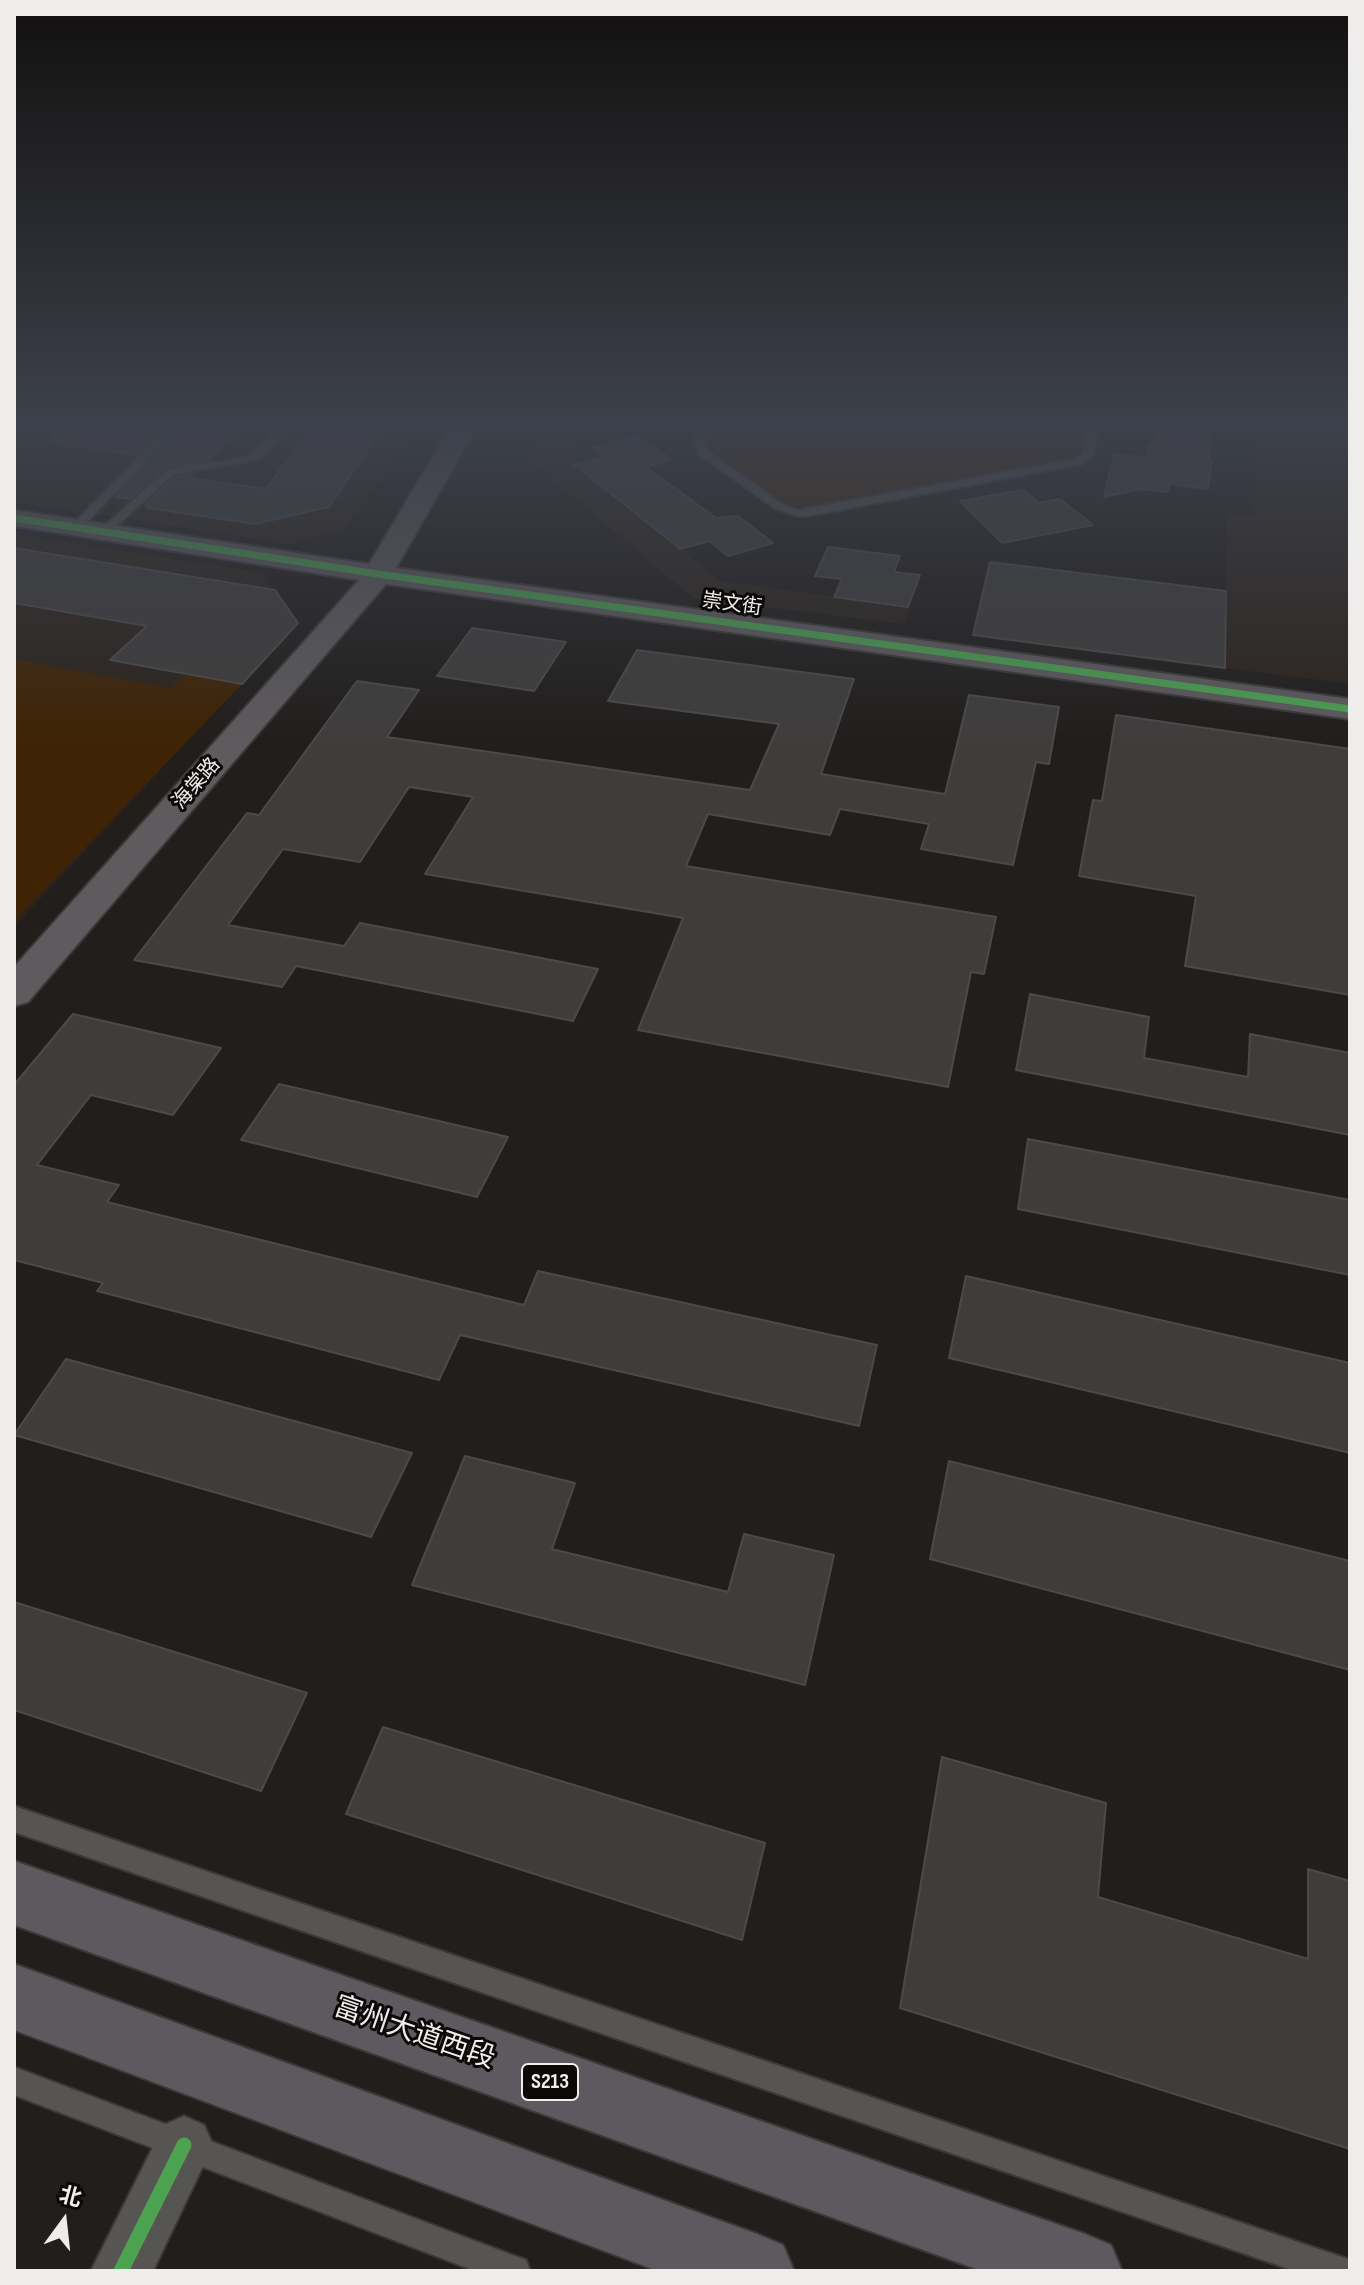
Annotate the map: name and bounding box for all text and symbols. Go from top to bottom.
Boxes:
street label: 崇文街 [701,589,763,621]
street label: 海棠路 [168,753,226,815]
street label: 富州大道西段 [329,1991,499,2077]
road number: S213 [522,2064,578,2100]
north arrow [24,2181,104,2261]
text: 北 [56,2181,84,2213]

